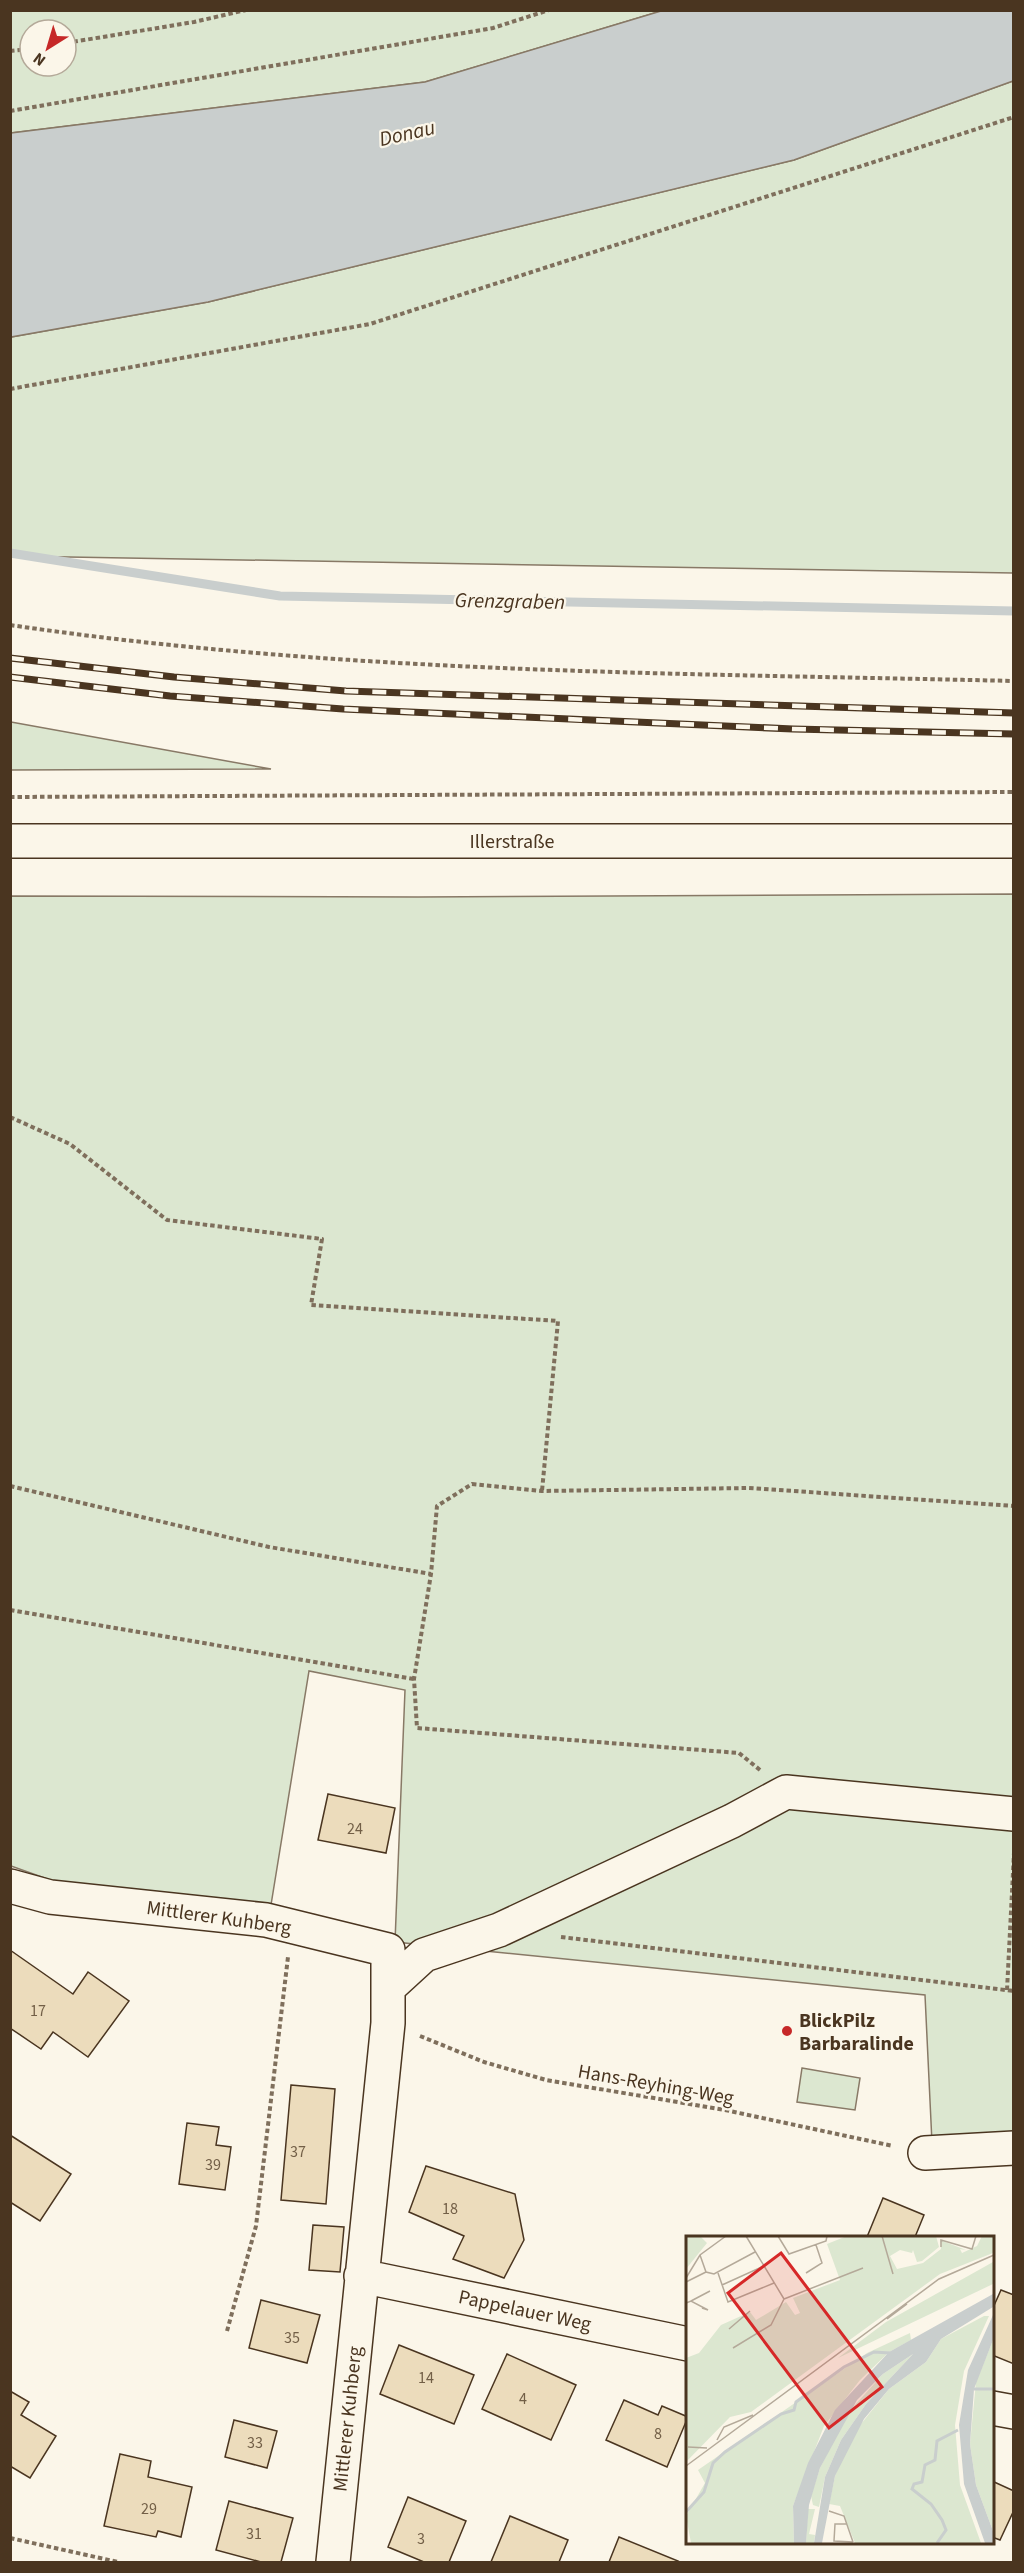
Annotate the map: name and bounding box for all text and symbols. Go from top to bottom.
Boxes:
north arrow [18,18,78,78]
text: N [29,47,50,71]
water label: Donau [376,112,438,154]
water label: Grenzgraben [454,585,566,617]
street label: Illerstraße [470,828,555,856]
house number: 24 [347,1818,363,1840]
street label: Mittlerer Kuhberg [145,1894,293,1942]
house number: 17 [30,2000,46,2022]
place label: BlickPilz Barbaralinde [799,2007,914,2058]
marker: BlickPilz Barbaralinde [780,2024,794,2038]
street label: Hans-Reyhing-Weg [576,2057,736,2112]
house number: 37 [290,2141,306,2163]
house number: 39 [205,2154,221,2176]
house number: 18 [442,2198,458,2220]
inset map [686,2236,994,2543]
street label: Pappelauer Weg [456,2283,594,2339]
house number: 35 [284,2327,300,2349]
street label: Mittlerer Kuhberg [326,2345,370,2493]
house number: 14 [418,2367,434,2389]
house number: 4 [519,2388,527,2410]
house number: 8 [654,2423,662,2445]
house number: 33 [247,2432,263,2454]
house number: 29 [141,2498,157,2520]
house number: 31 [246,2523,262,2545]
house number: 3 [417,2528,425,2550]

